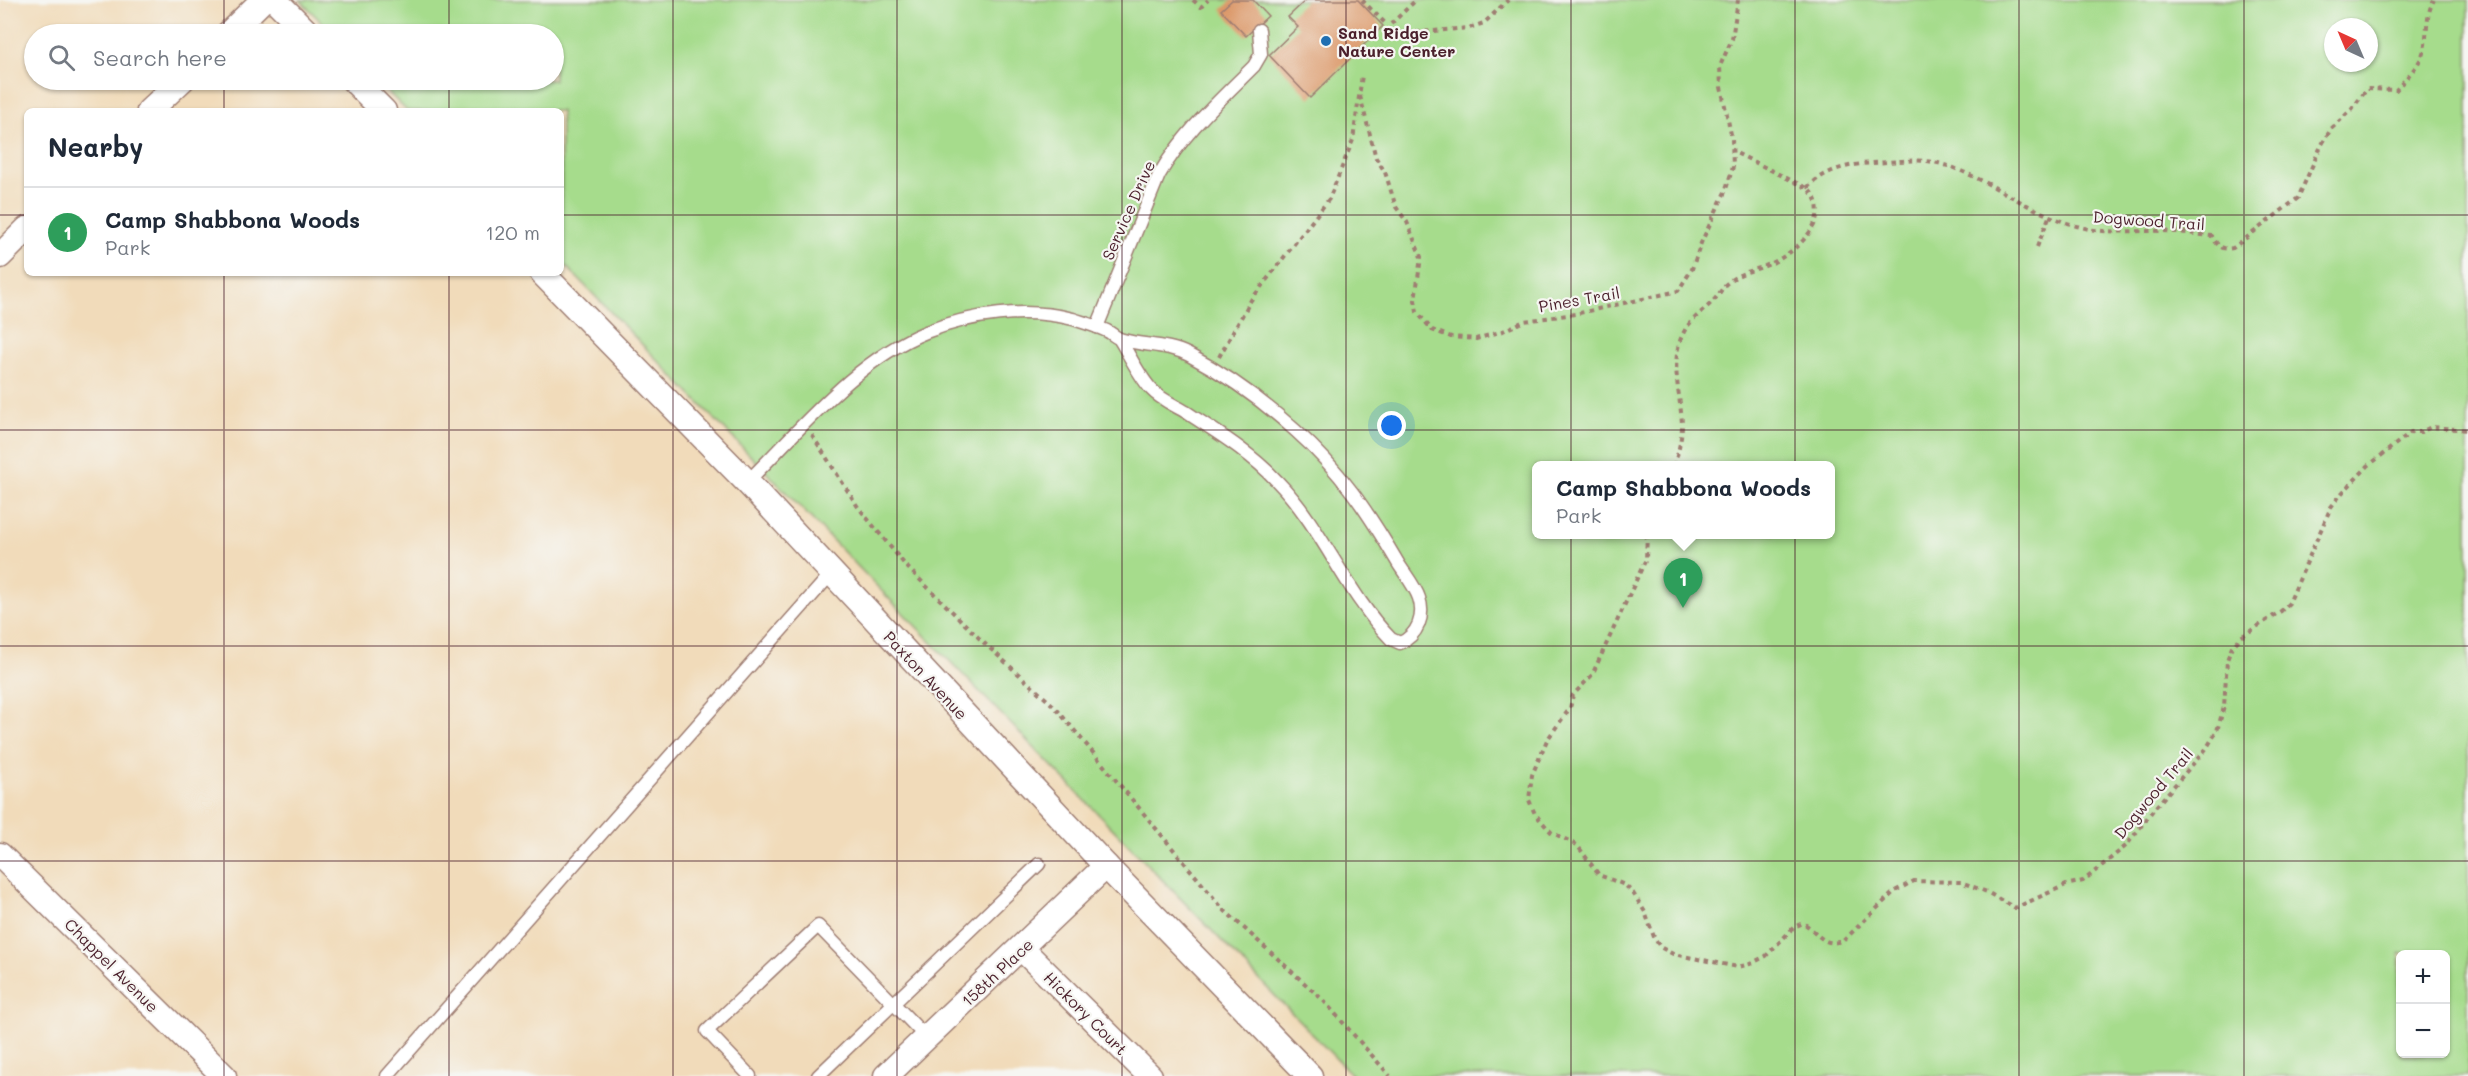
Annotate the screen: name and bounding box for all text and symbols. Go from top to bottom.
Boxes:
north arrow [2324,18,2378,72]
place label: Sand Ridge Nature Center [1338,22,1455,61]
search box [24,24,564,90]
marker: Sand Ridge Nature Center [1319,34,1333,48]
icon: search [45,41,78,74]
text: Search here [93,43,227,72]
text: Nearby [48,130,143,164]
street label: Service Drive [1097,157,1159,263]
text: Camp Shabbona Woods [105,205,360,234]
street label: Dogwood Trail [2092,206,2206,234]
text: 1 [63,219,72,245]
text: 120 m [485,219,540,245]
text: Park [105,234,150,260]
street label: Pines Trail [1537,282,1621,316]
your location [1377,411,1406,440]
popup [1532,461,1835,539]
text: Camp Shabbona Woods [1556,473,1811,502]
text: Park [1556,502,1601,528]
pin: 1 [1664,558,1702,608]
street label: Paxton Avenue [880,626,972,724]
street label: Dogwood Trail [2109,743,2197,843]
street label: Chappel Avenue [61,914,163,1016]
street label: 158th Place [957,933,1037,1011]
map controls [2396,950,2450,1058]
button: + [2396,950,2450,1004]
street label: Hickory Court [1040,967,1132,1059]
button: − [2396,1004,2450,1058]

